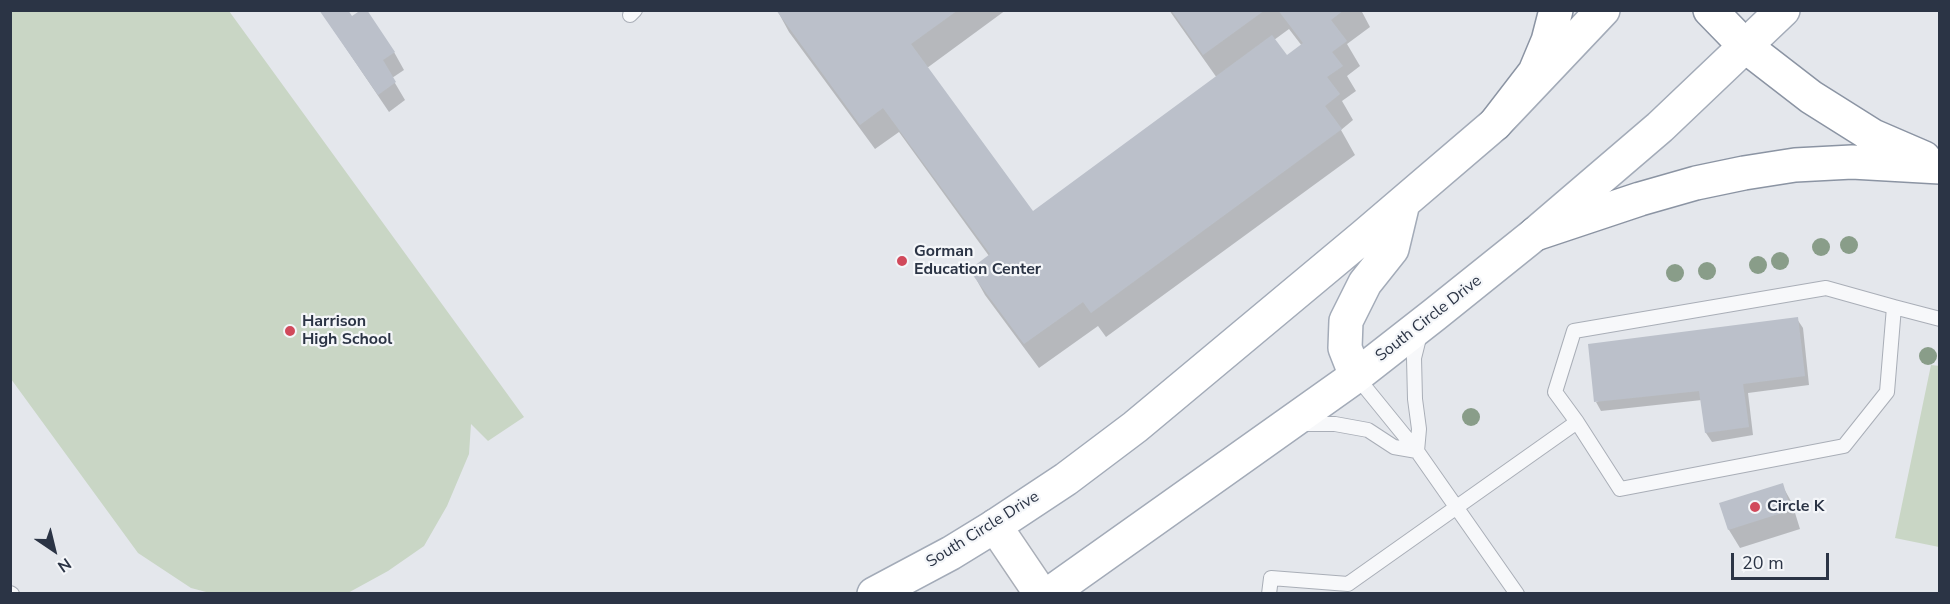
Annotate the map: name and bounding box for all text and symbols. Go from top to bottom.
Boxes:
place label: Gorman Education Center [914,242,1041,280]
marker: Gorman Education Center [895,254,909,268]
street label: South Circle Drive [1372,272,1486,366]
place label: Harrison High School [302,312,392,350]
marker: Harrison High School [283,324,297,338]
street label: South Circle Drive [923,488,1043,572]
place label: Circle K [1767,497,1824,517]
marker: Circle K [1748,500,1762,514]
north arrow [24,520,84,580]
scale bar [1734,541,1832,579]
text: 20 m [1742,551,1784,575]
text: N [53,552,76,577]

